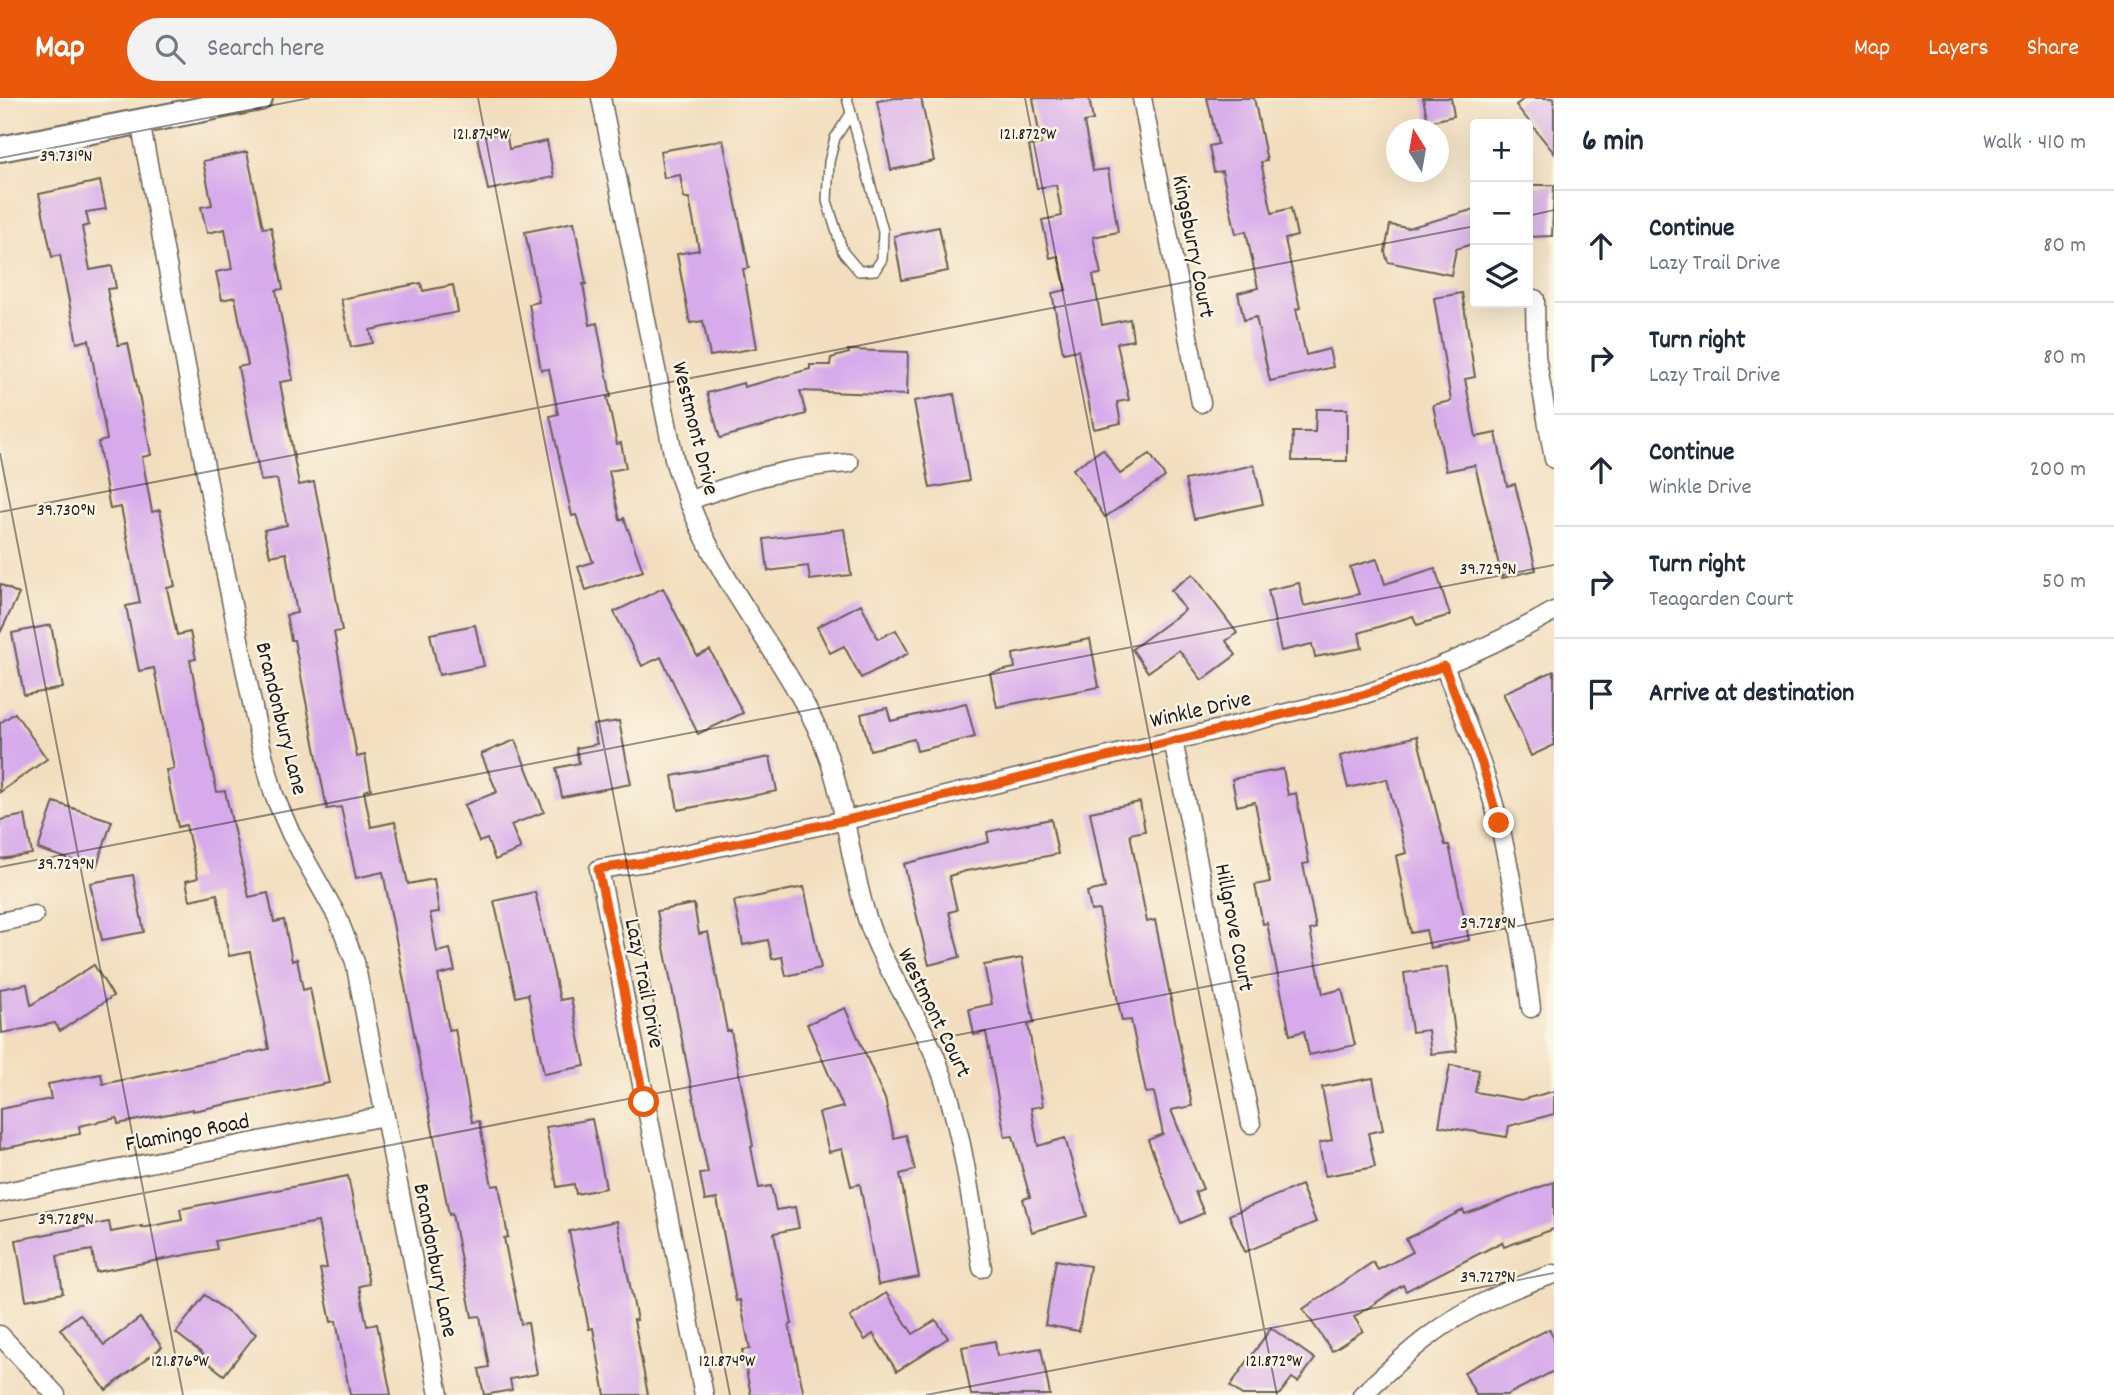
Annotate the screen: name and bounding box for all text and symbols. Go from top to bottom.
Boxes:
search box [127,18,617,81]
text: Map [35,26,85,73]
icon: search [151,30,189,68]
text: Search here [207,31,325,68]
text: Map [1854,32,1890,66]
text: Layers [1928,32,1989,66]
text: Share [2027,32,2079,66]
north arrow [1386,119,1449,182]
map controls [1470,119,1533,308]
button: + [1470,119,1533,182]
text: 6 min [1582,122,1644,165]
text: 121.874°W [453,123,510,148]
text: 121.872°W [1000,123,1057,148]
text: Walk · 410 m [1983,127,2086,160]
text: 39.731°N [40,145,92,170]
street label: Kingsburry Court [1162,172,1222,321]
button: − [1470,182,1533,245]
text: Continue [1649,211,1734,248]
icon: ahead [1582,227,1620,265]
text: 80 m [2043,230,2086,263]
button: layers [1470,245,1533,308]
text: Lazy Trail Drive [1649,248,1780,281]
text: Turn right [1649,323,1746,360]
icon: right [1582,339,1620,377]
text: 80 m [2043,342,2086,375]
street label: Westmont Drive [661,359,726,499]
text: Lazy Trail Drive [1649,360,1780,393]
text: Continue [1649,435,1734,472]
icon: ahead [1582,451,1620,489]
text: 200 m [2030,454,2086,487]
text: Winkle Drive [1649,472,1752,505]
text: 39.730°N [37,499,95,524]
text: Turn right [1649,547,1746,584]
text: 39.729°N [1460,558,1516,583]
icon: right [1582,563,1620,601]
text: 50 m [2042,566,2086,599]
text: Teagarden Court [1649,584,1794,617]
street label: Brandonbury Lane [245,639,315,799]
icon: arrive [1582,675,1620,713]
text: Arrive at destination [1649,676,1854,713]
street label: Winkle Drive [1147,684,1255,739]
route end [1483,807,1514,838]
text: 39.729°N [38,853,94,878]
street label: Hillgrove Court [1204,861,1261,994]
text: 39.728°N [1460,912,1516,937]
street label: Lazy Trail Drive [614,916,671,1051]
street label: Westmont Court [887,943,978,1084]
route start [628,1086,659,1117]
street label: Flamingo Road [123,1106,253,1163]
street label: Brandonbury Lane [402,1181,465,1341]
text: 39.728°N [38,1208,94,1233]
text: 39.727°N [1460,1266,1516,1291]
text: 121.876°W [151,1350,210,1375]
text: 121.874°W [699,1350,756,1375]
text: 121.872°W [1246,1350,1303,1375]

